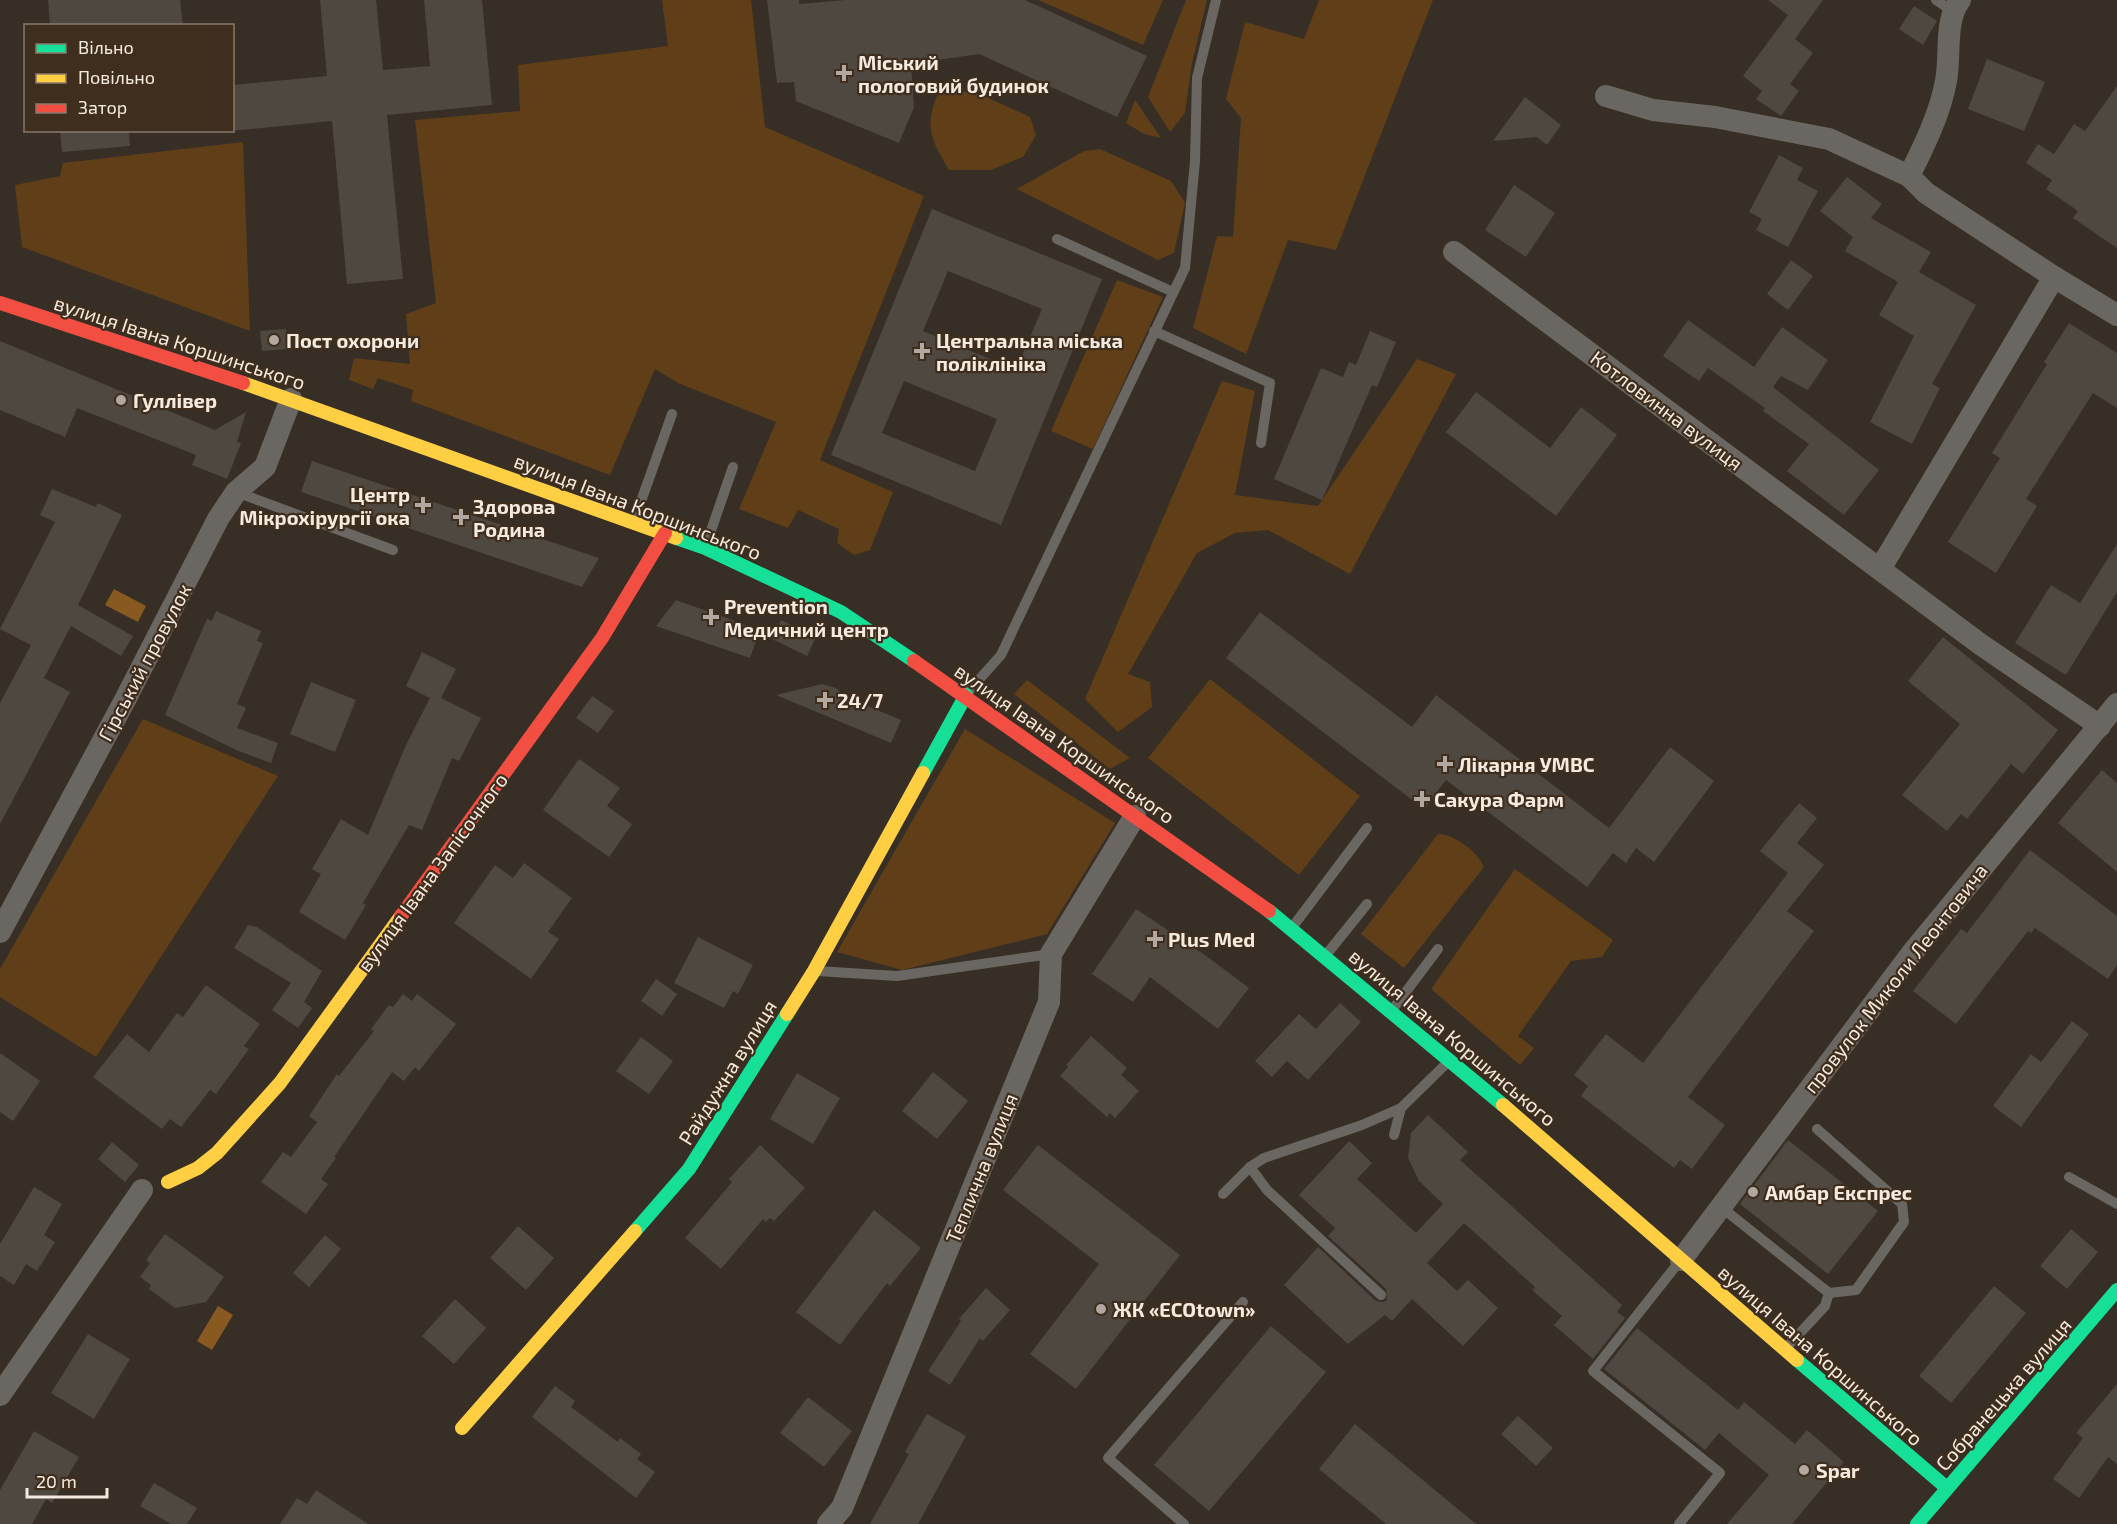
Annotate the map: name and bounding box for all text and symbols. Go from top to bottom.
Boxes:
legend [24,24,234,132]
text: Вільно [78,36,134,58]
place label: Міський пологовий будинок [858,50,1049,97]
marker: Міський пологовий будинок [835,64,853,82]
text: Повільно [78,66,155,88]
text: Затор [78,96,127,118]
street label: вулиця Івана Коршинського [51,290,309,395]
place label: Пост охорони [286,328,419,352]
place label: Центральна міська поліклініка [936,328,1123,375]
marker: Пост охорони [267,333,281,347]
marker: Центральна міська поліклініка [913,342,931,360]
street label: Котловинна вулиця [1586,345,1748,476]
place label: Гуллівер [133,388,217,412]
marker: Гуллівер [114,393,128,407]
street label: вулиця Івана Коршинського [511,448,765,565]
place label: Центр Мікрохірургії ока [239,482,410,529]
place label: Здорова Родина [473,494,556,541]
marker: Центр Мікрохірургії ока [414,496,432,514]
marker: Здорова Родина [454,510,468,524]
street label: Гірський провулок [92,579,197,745]
place label: Prevention Медичний центр [724,594,889,641]
marker: Prevention Медичний центр [702,608,720,626]
street label: вулиця Івана Коршинського [950,658,1179,829]
place label: 24/7 [837,688,883,712]
marker: 24/7 [818,693,832,707]
place label: Лікарня УМВС [1458,752,1595,776]
marker: Лікарня УМВС [1436,755,1454,773]
street label: вулиця Івана Запісочного [352,768,513,977]
place label: Сакура Фарм [1434,787,1564,811]
marker: Сакура Фарм [1415,792,1429,806]
street label: провулок Миколи Леонтовича [1798,859,1993,1098]
place label: Plus Med [1168,927,1255,951]
marker: Plus Med [1146,930,1164,948]
street label: вулиця Івана Коршинського [1344,943,1561,1131]
street label: Райдужна вулиця [673,995,782,1149]
street label: Теплична вулиця [940,1090,1023,1247]
place label: Амбар Експрес [1765,1180,1912,1204]
marker: Амбар Експрес [1746,1185,1760,1199]
street label: вулиця Івана Коршинського [1713,1260,1928,1451]
place label: ЖК «ECOtown» [1113,1297,1255,1321]
marker: ЖК «ECOtown» [1094,1302,1108,1316]
street label: Собранецька вулиця [1930,1313,2077,1476]
place label: Spar [1816,1458,1860,1482]
scale bar [27,1461,106,1499]
marker: Spar [1797,1463,1811,1477]
text: 20 m [36,1470,77,1492]

